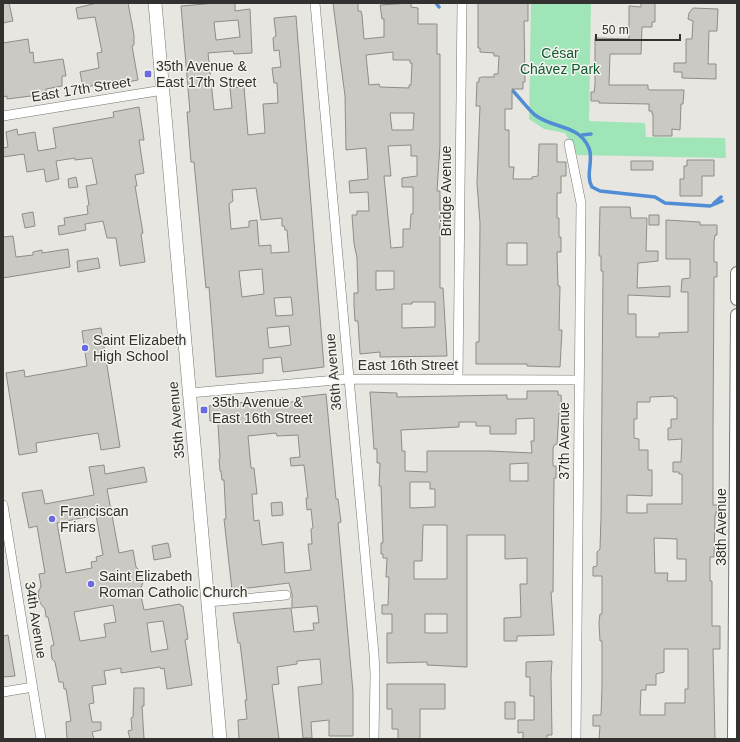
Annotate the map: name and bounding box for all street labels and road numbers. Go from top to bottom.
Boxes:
street label: East 17th Street [30,73,132,105]
street label: Bridge Avenue [438,145,454,236]
street label: 36th Avenue [322,332,344,411]
street label: East 16th Street [358,357,458,373]
street label: 35th Avenue [165,380,187,459]
street label: 37th Avenue [556,402,572,480]
street label: 38th Avenue [713,488,729,566]
street label: 34th Avenue [22,580,50,660]

